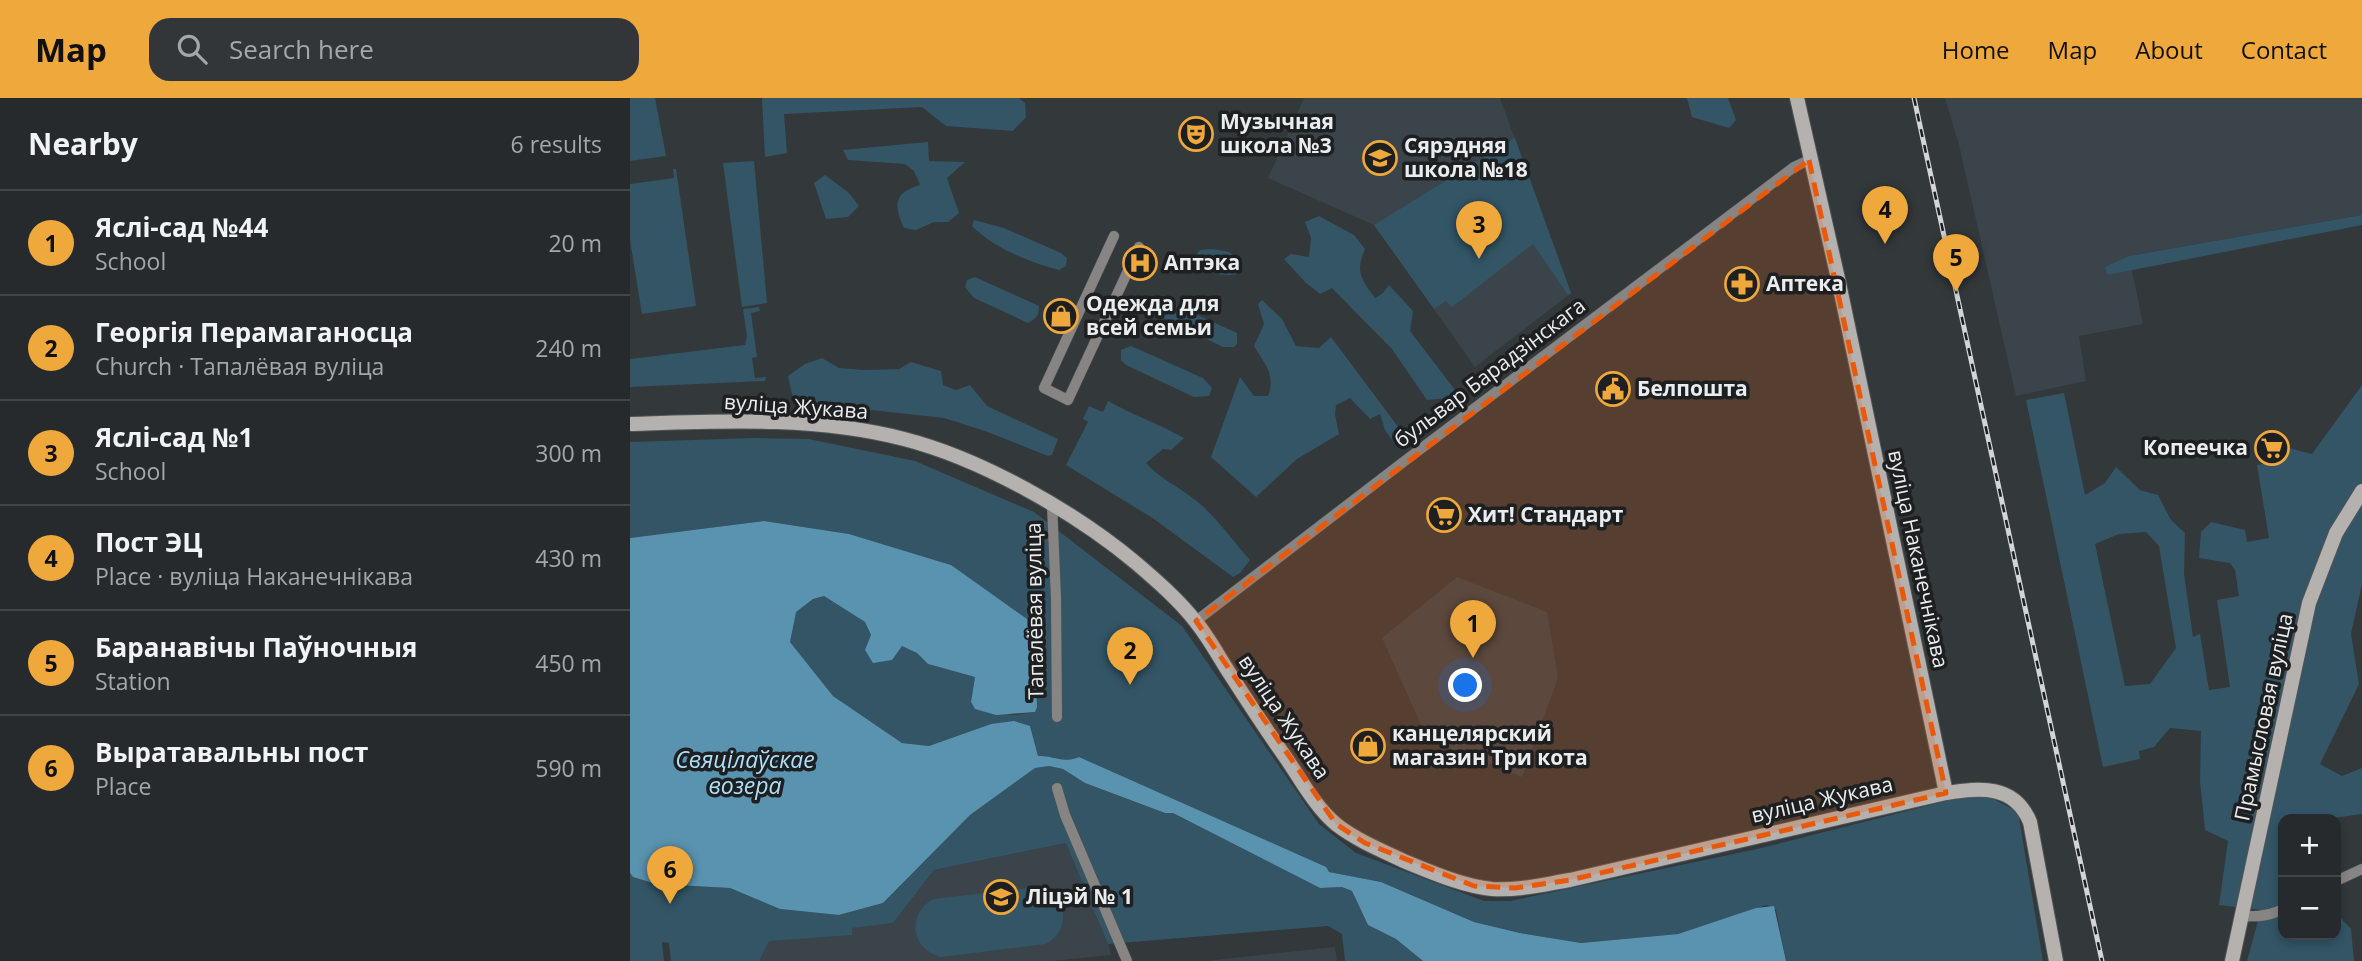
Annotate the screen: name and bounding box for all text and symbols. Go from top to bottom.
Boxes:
search box [149,18,639,81]
text: Map [35,27,107,72]
icon: search [173,30,211,68]
text: Search here [229,31,374,67]
text: Home [1942,33,2010,66]
text: Map [2048,33,2097,66]
text: About [2135,33,2203,66]
text: Contact [2241,33,2327,66]
place label: Музычная школа №3 [1220,107,1334,159]
theatre icon: Музычная школа №3 [1177,115,1215,153]
text: Nearby [28,123,138,164]
text: 6 results [511,128,602,160]
place label: Сярэдняя школа №18 [1404,131,1528,183]
school or university icon: Сярэдняя школа №18 [1361,139,1399,177]
pin: 4 [1862,186,1908,244]
pin: 3 [1456,201,1502,259]
text: Яслі-сад №44 [95,209,268,245]
text: 1 [44,227,58,259]
text: 20 m [548,227,602,259]
pin: 5 [1933,234,1979,292]
hospital icon: Аптэка [1121,244,1159,282]
text: School [95,245,166,277]
place label: Аптэка [1164,248,1240,276]
pharmacy icon: Аптека [1723,265,1761,303]
place label: Аптека [1766,269,1844,297]
place label: Одежда для всей семьи [1086,289,1219,341]
street label: бульвар Барадзінскага [1388,291,1591,453]
shop icon: Одежда для всей семьи [1042,297,1080,335]
text: Георгія Перамаганосца [95,314,413,350]
text: 2 [44,332,58,364]
text: 240 m [535,332,602,364]
text: Church · Тапалёвая вуліца [95,350,384,382]
public building icon: Белпошта [1594,370,1632,408]
place label: Белпошта [1637,374,1748,402]
street label: вуліца Жукава [723,387,869,425]
text: Яслі-сад №1 [95,419,253,455]
supermarket icon: Копеечка [2253,429,2291,467]
place label: Копеечка [2143,433,2248,461]
text: 3 [44,437,58,469]
text: 300 m [535,437,602,469]
street label: вуліца Наканечнікава [1882,447,1956,671]
text: School [95,455,166,487]
supermarket icon: Хит! Стандарт [1425,496,1463,534]
place label: Хит! Стандарт [1468,500,1624,528]
street label: Тапалёвая вуліца [1018,522,1050,700]
text: Пост ЭЦ [95,524,203,560]
text: 4 [44,542,58,574]
text: 430 m [535,542,602,574]
text: Place · вуліца Наканечнікава [95,560,413,592]
pin: 1 [1450,600,1496,658]
street label: Прамысловая вуліца [2227,610,2299,823]
pin: 2 [1107,627,1153,685]
text: Баранавічы Паўночныя [95,629,418,665]
text: 5 [44,647,58,679]
text: 450 m [535,647,602,679]
street label: вуліца Жукава [1233,649,1337,784]
text: Station [95,665,171,697]
your location [1448,668,1482,702]
place label: канцелярский магазин Три кота [1392,719,1588,771]
shop icon: канцелярский магазин Три кота [1349,727,1387,765]
text: Выратавальны пост [95,734,368,770]
water label: Свяцілаўскае возера [675,743,815,801]
text: 6 [44,752,58,784]
text: 590 m [535,752,602,784]
street label: вуліца Жукава [1748,769,1895,829]
text: Place [95,770,151,802]
map controls [2278,814,2341,940]
button: + [2278,814,2341,877]
pin: 6 [647,846,693,904]
button: − [2278,877,2341,940]
school or university icon: Ліцэй № 1 [982,878,1020,916]
place label: Ліцэй № 1 [1026,882,1133,910]

